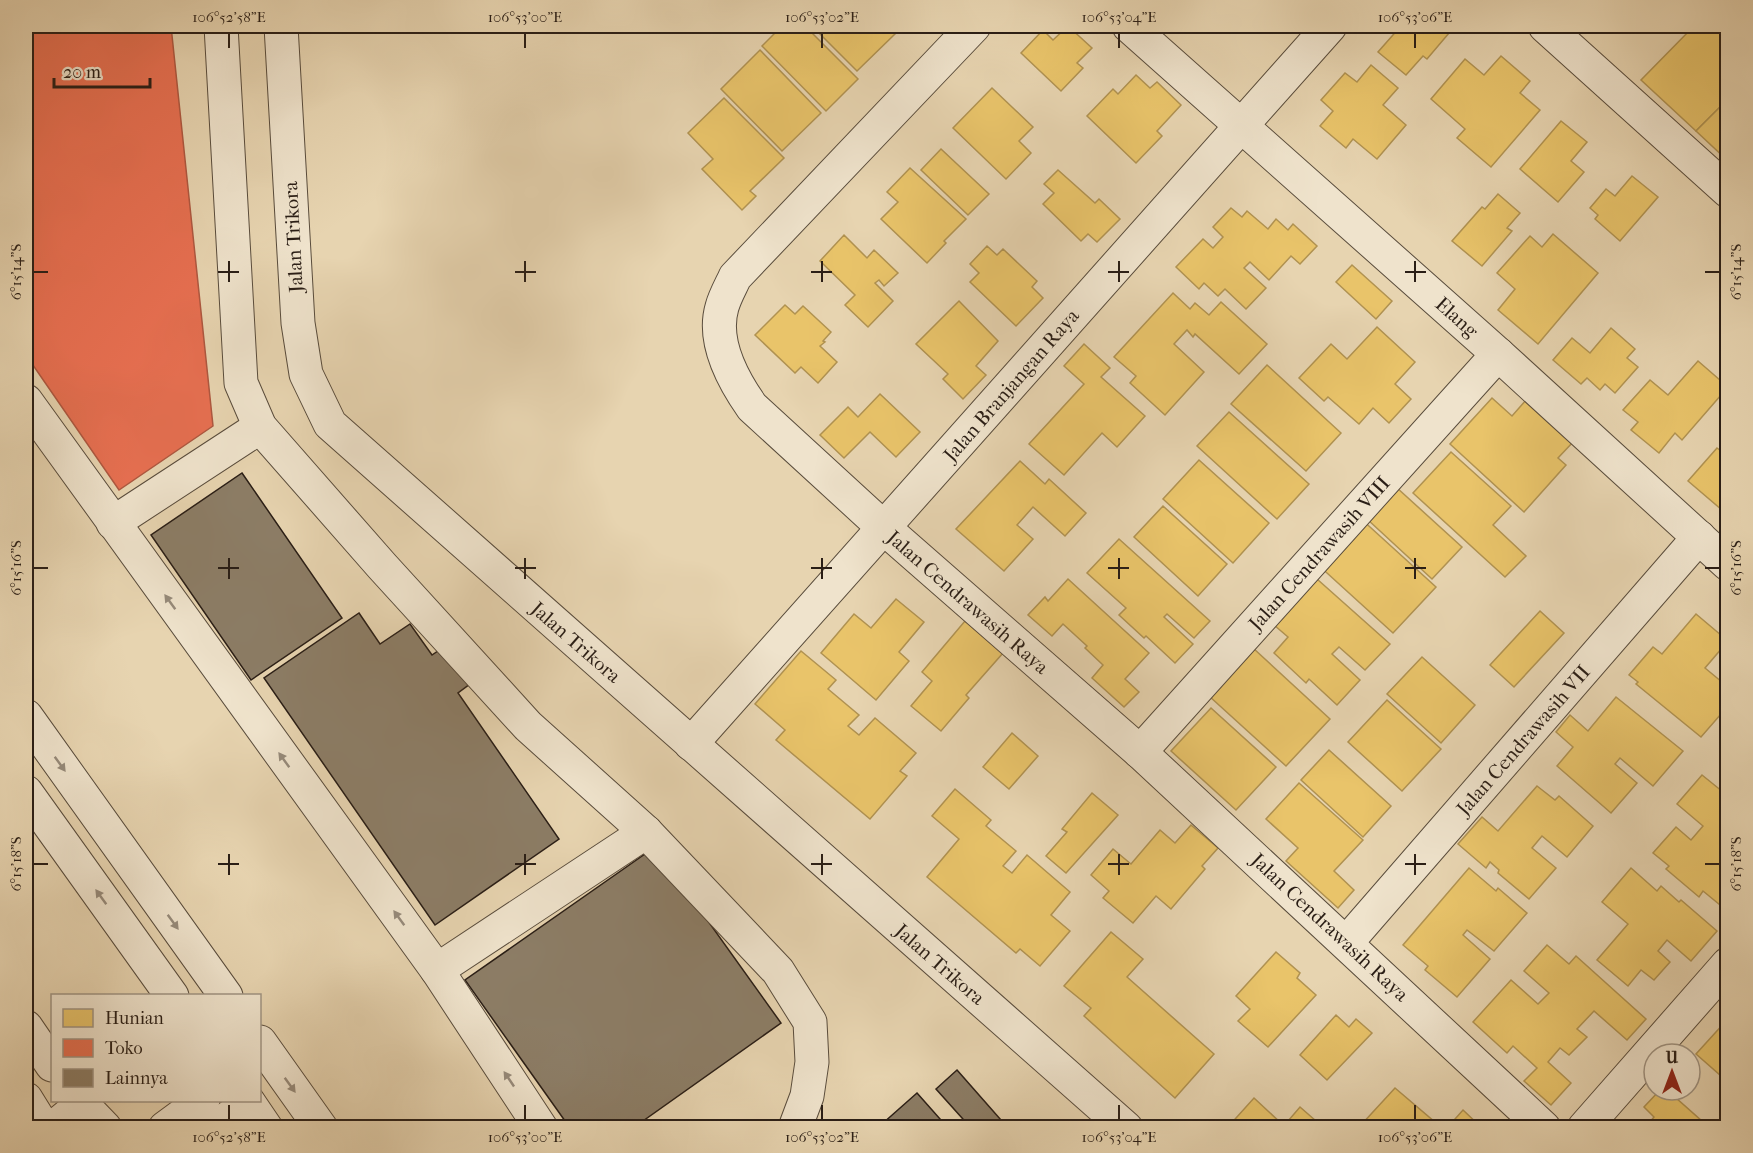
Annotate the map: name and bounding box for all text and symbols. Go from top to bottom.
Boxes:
text: 106°52'58"E [192,8,266,26]
text: 106°53'00"E [488,8,562,26]
text: 106°53'02"E [785,8,859,26]
text: 106°53'04"E [1082,8,1156,26]
text: 106°53'06"E [1378,8,1452,26]
scale bar [54,51,150,89]
text: 20 m [63,62,101,83]
street label: Jalan Trikora [279,180,308,295]
text: 6°15'14"S [7,244,25,300]
text: 6°15'14"S [1727,244,1745,300]
street label: Elang [1431,292,1483,343]
street label: Jalan Branjangan Raya [938,304,1084,468]
street label: Jalan Cendrawasih VIII [1243,471,1395,637]
street label: Jalan Cendrawasih Raya [881,525,1054,679]
text: 6°15'16"S [7,540,25,596]
text: 6°15'16"S [1727,540,1745,596]
one-way arrow [164,594,176,610]
street label: Jalan Trikora [525,596,626,688]
street label: Jalan Cendrawasih VII [1451,660,1595,822]
one-way arrow [279,752,291,767]
one-way arrow [54,755,66,771]
text: 6°15'18"S [7,836,25,892]
text: 6°15'18"S [1727,836,1745,892]
street label: Jalan Cendrawasih Raya [1245,847,1413,1007]
one-way arrow [95,889,107,905]
one-way arrow [393,910,405,925]
one-way arrow [167,915,179,930]
street label: Jalan Trikora [889,918,990,1010]
legend [51,994,261,1102]
text: Hunian [105,1008,164,1029]
text: Toko [105,1038,143,1059]
north arrow [1642,1042,1702,1102]
text: U [1665,1048,1679,1067]
text: Lainnya [105,1068,168,1089]
one-way arrow [503,1070,514,1087]
one-way arrow [284,1076,296,1092]
text: 106°52'58"E [192,1128,266,1146]
text: 106°53'00"E [488,1128,562,1146]
text: 106°53'02"E [785,1128,859,1146]
text: 106°53'04"E [1082,1128,1156,1146]
text: 106°53'06"E [1378,1128,1452,1146]

